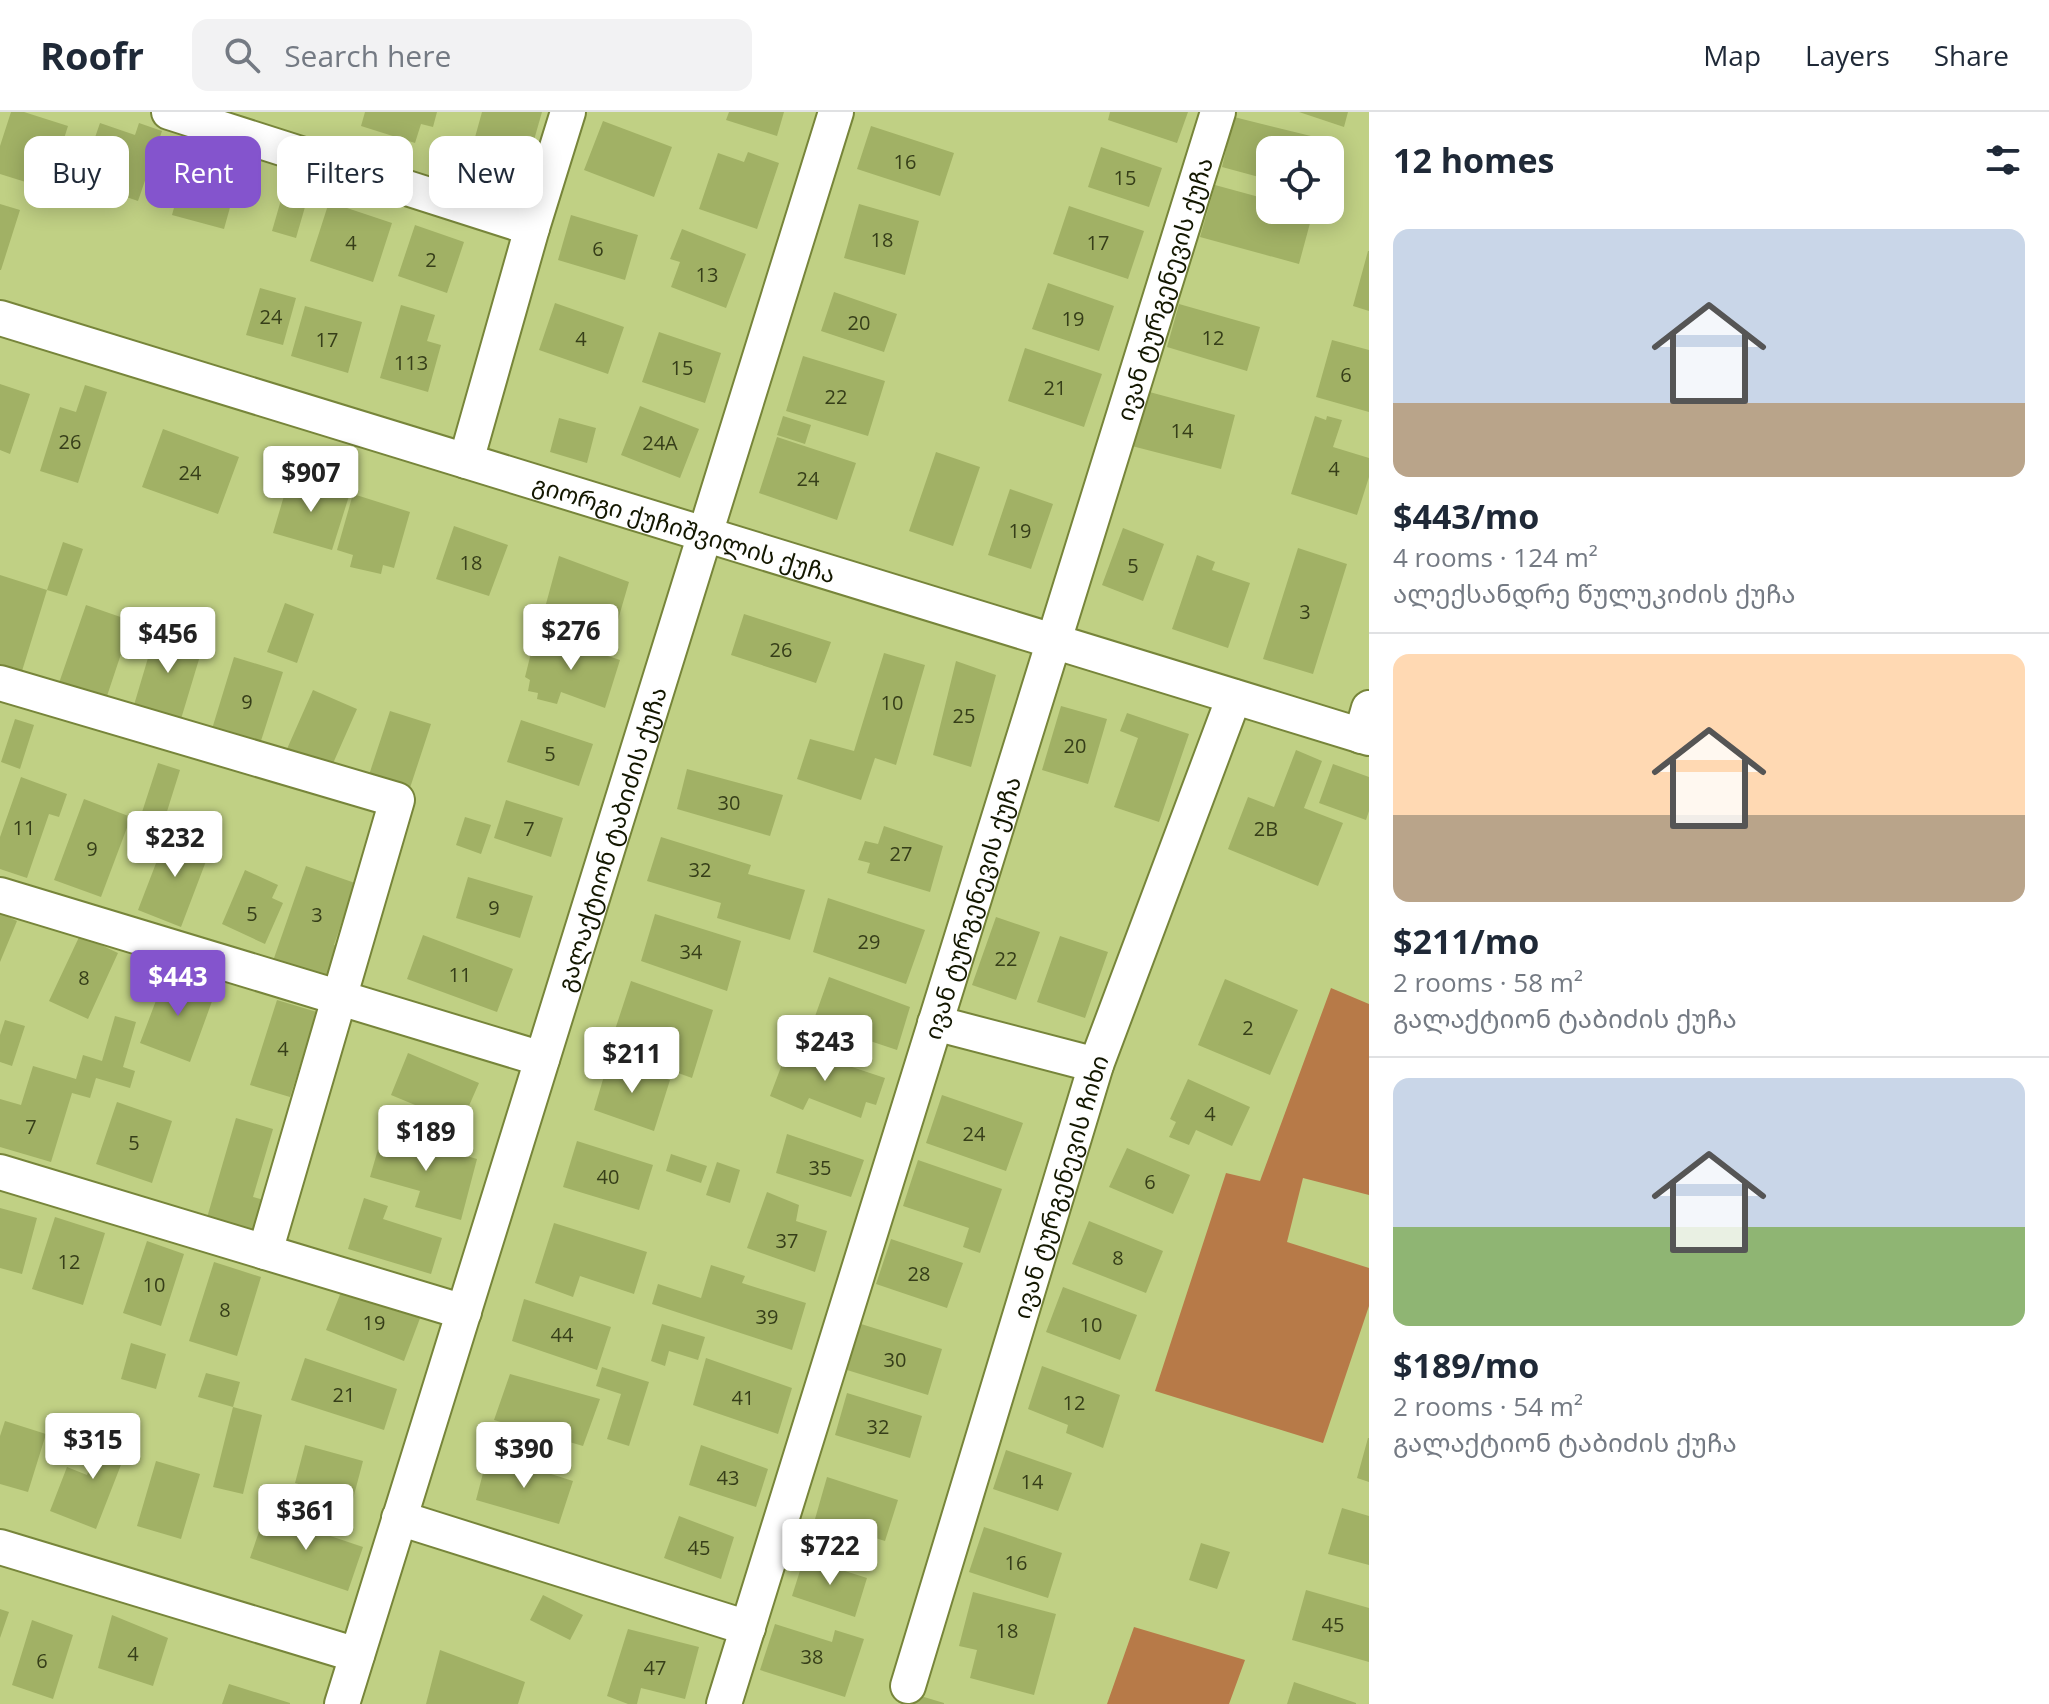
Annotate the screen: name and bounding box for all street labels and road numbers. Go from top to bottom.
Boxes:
street label: ივან ტურგენევის ქუჩა [1107,153,1220,424]
street label: გიორგი ქუჩიშვილის ქუჩა [529,466,840,590]
street label: გალაქტიონ ტაბიძის ქუჩა [548,682,673,995]
street label: ივან ტურგენევის ქუჩა [915,772,1028,1043]
street label: ივან ტურგენევის ჩიხი [1004,1050,1115,1322]

